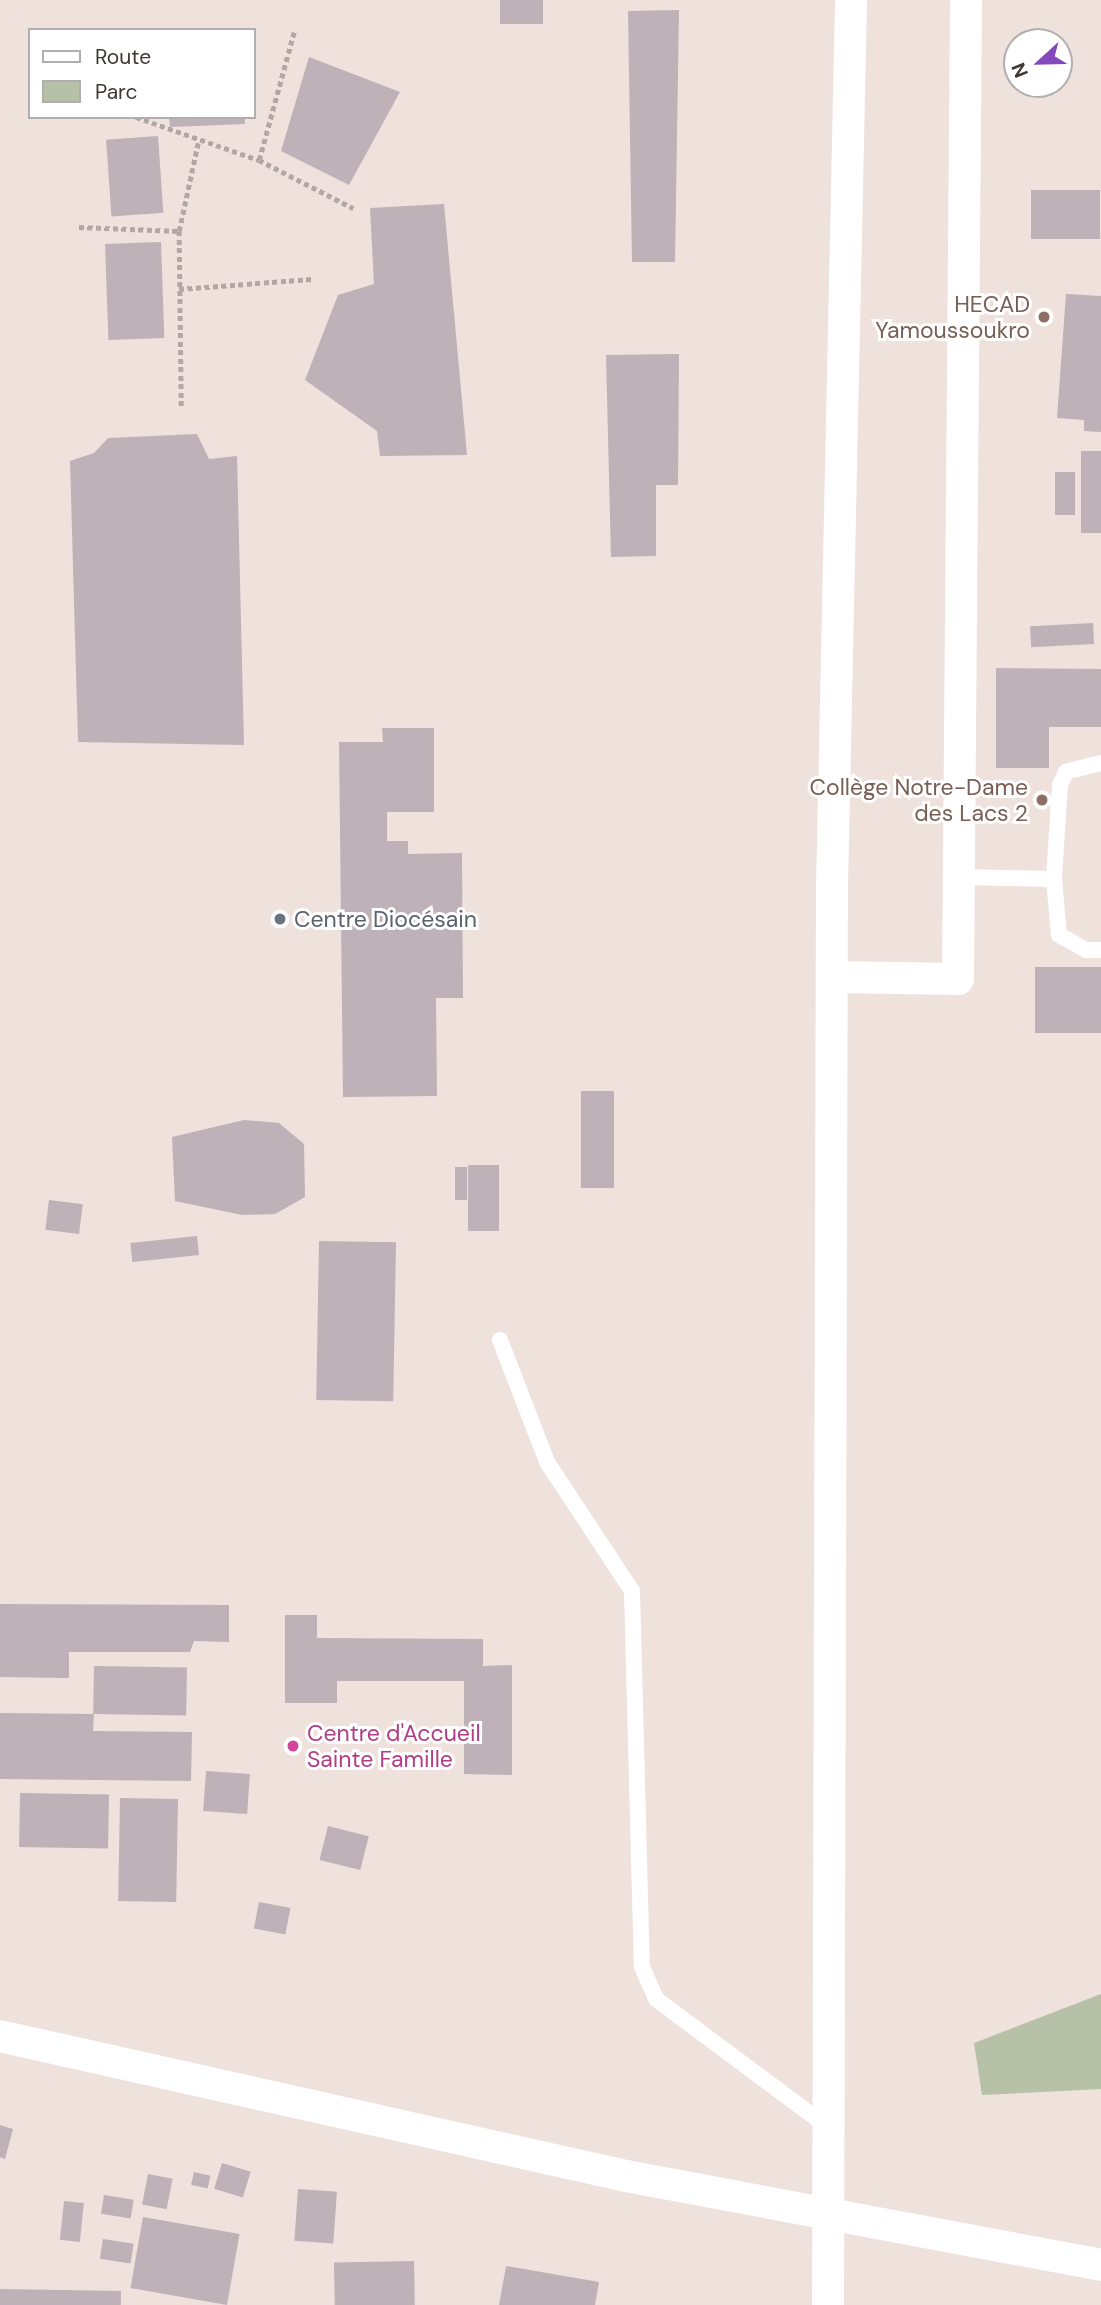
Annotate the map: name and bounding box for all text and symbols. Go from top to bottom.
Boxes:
legend [28,28,256,119]
north arrow [1003,28,1073,98]
text: Route [95,43,151,71]
text: N [1006,59,1034,81]
text: Parc [95,78,138,106]
place label: HECAD Yamoussoukro [875,290,1030,344]
marker: HECAD Yamoussoukro [1036,309,1052,325]
place label: Collège Notre-Dame des Lacs 2 [810,773,1028,827]
marker: Collège Notre-Dame des Lacs 2 [1034,792,1050,808]
place label: Centre Diocésain [294,905,477,933]
marker: Centre Diocésain [272,911,288,927]
place label: Centre d'Accueil Sainte Famille [307,1719,481,1773]
marker: Centre d'Accueil Sainte Famille [285,1738,301,1754]

